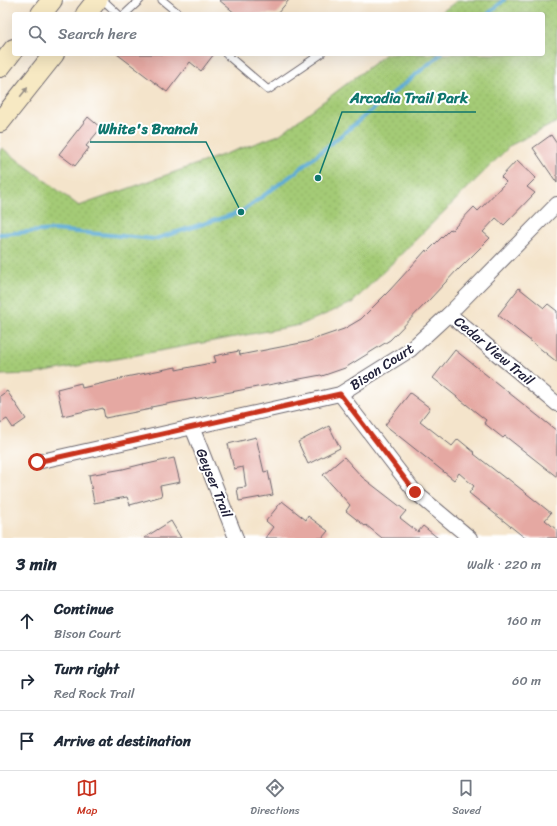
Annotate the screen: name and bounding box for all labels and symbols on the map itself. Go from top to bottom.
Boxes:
callout: Arcadia Trail Park [342,85,476,112]
text: Arcadia Trail Park [349,85,469,111]
one-way arrow [20,86,29,97]
callout: White's Branch [90,115,206,142]
text: White's Branch [98,116,198,142]
street label: Cedar View Trail [448,310,541,393]
street label: Bison Court [345,337,419,397]
street label: Geyser Trail [189,444,240,523]
route start [28,453,46,471]
route end [406,483,424,501]

